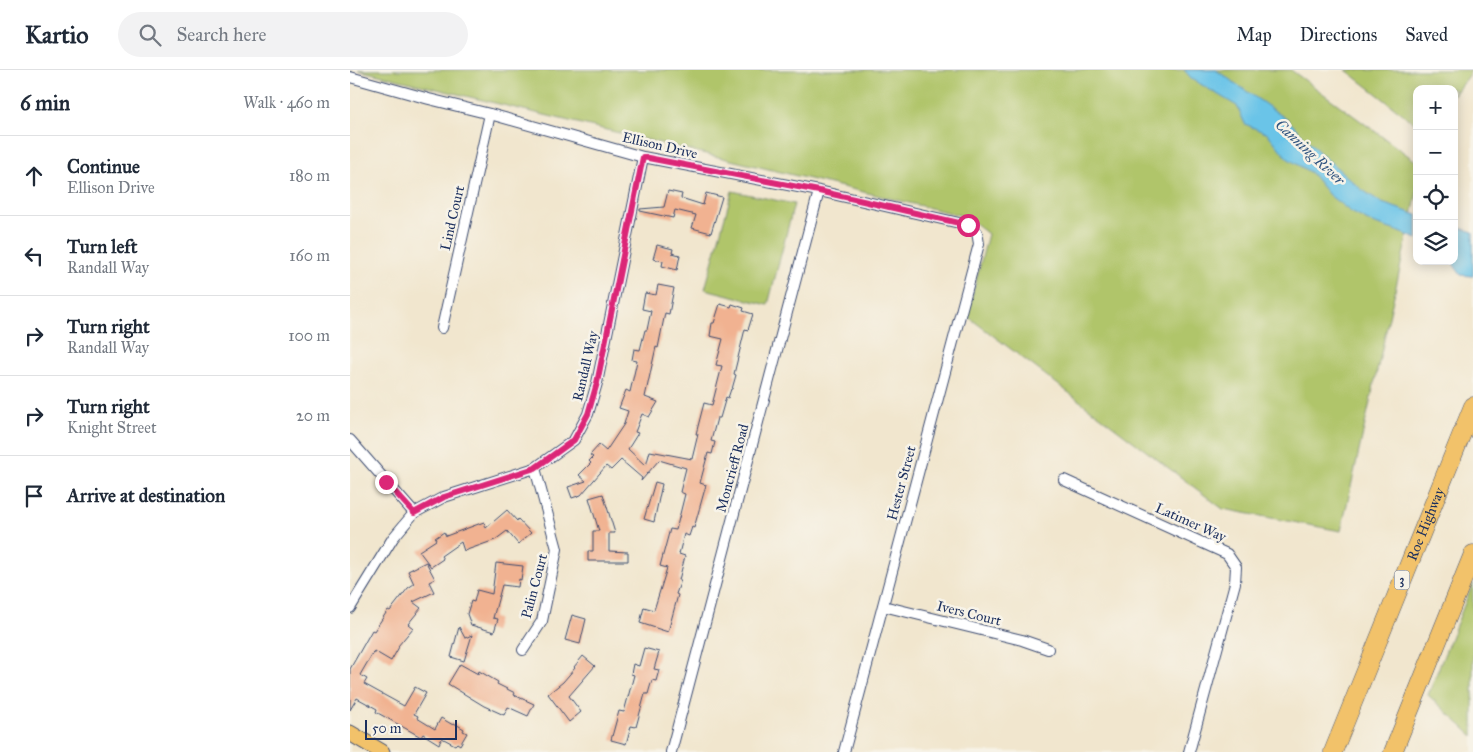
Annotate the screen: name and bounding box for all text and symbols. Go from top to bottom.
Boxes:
search box [118,12,468,57]
text: Kartio [25,20,88,50]
icon: search [136,21,164,49]
text: Search here [176,23,266,46]
text: Map [1236,24,1272,46]
text: Directions [1300,24,1377,46]
text: Saved [1405,24,1448,46]
map controls [1413,85,1458,265]
button: + [1413,85,1458,130]
text: 6 min [20,90,70,116]
text: Walk · 460 m [243,93,330,112]
water label: Canning River [1272,115,1349,189]
street label: Ellison Drive [621,129,699,162]
button: − [1413,130,1458,175]
text: Continue [67,155,140,178]
icon: ahead [20,162,48,190]
text: 180 m [289,166,330,185]
button: locate [1413,175,1458,220]
text: Ellison Drive [67,178,155,197]
street label: Lind Court [437,184,468,252]
route start [957,214,980,237]
button: layers [1413,220,1458,265]
text: Turn left [67,235,137,258]
icon: left [20,242,48,270]
text: 160 m [289,246,330,265]
text: Randall Way [67,258,149,277]
text: Turn right [67,315,150,338]
icon: right [20,322,48,350]
text: 100 m [288,326,330,345]
street label: Randall Way [569,329,602,403]
text: Randall Way [67,338,149,357]
text: Turn right [67,395,150,418]
icon: right [20,402,48,430]
text: 20 m [296,406,330,425]
text: Knight Street [67,418,157,437]
street label: Moncrieff Road [712,422,752,514]
street label: Hester Street [883,444,920,522]
route end [375,471,398,494]
icon: arrive [20,482,48,510]
text: Arrive at destination [67,484,225,507]
street label: Roe Highway [1403,485,1448,563]
street label: Latimer Way [1153,499,1229,546]
street label: Palin Court [518,552,551,620]
road number: 3 [1394,570,1410,590]
street label: Ivers Court [935,597,1003,630]
scale bar [365,717,458,740]
text: 50 m [372,720,401,737]

